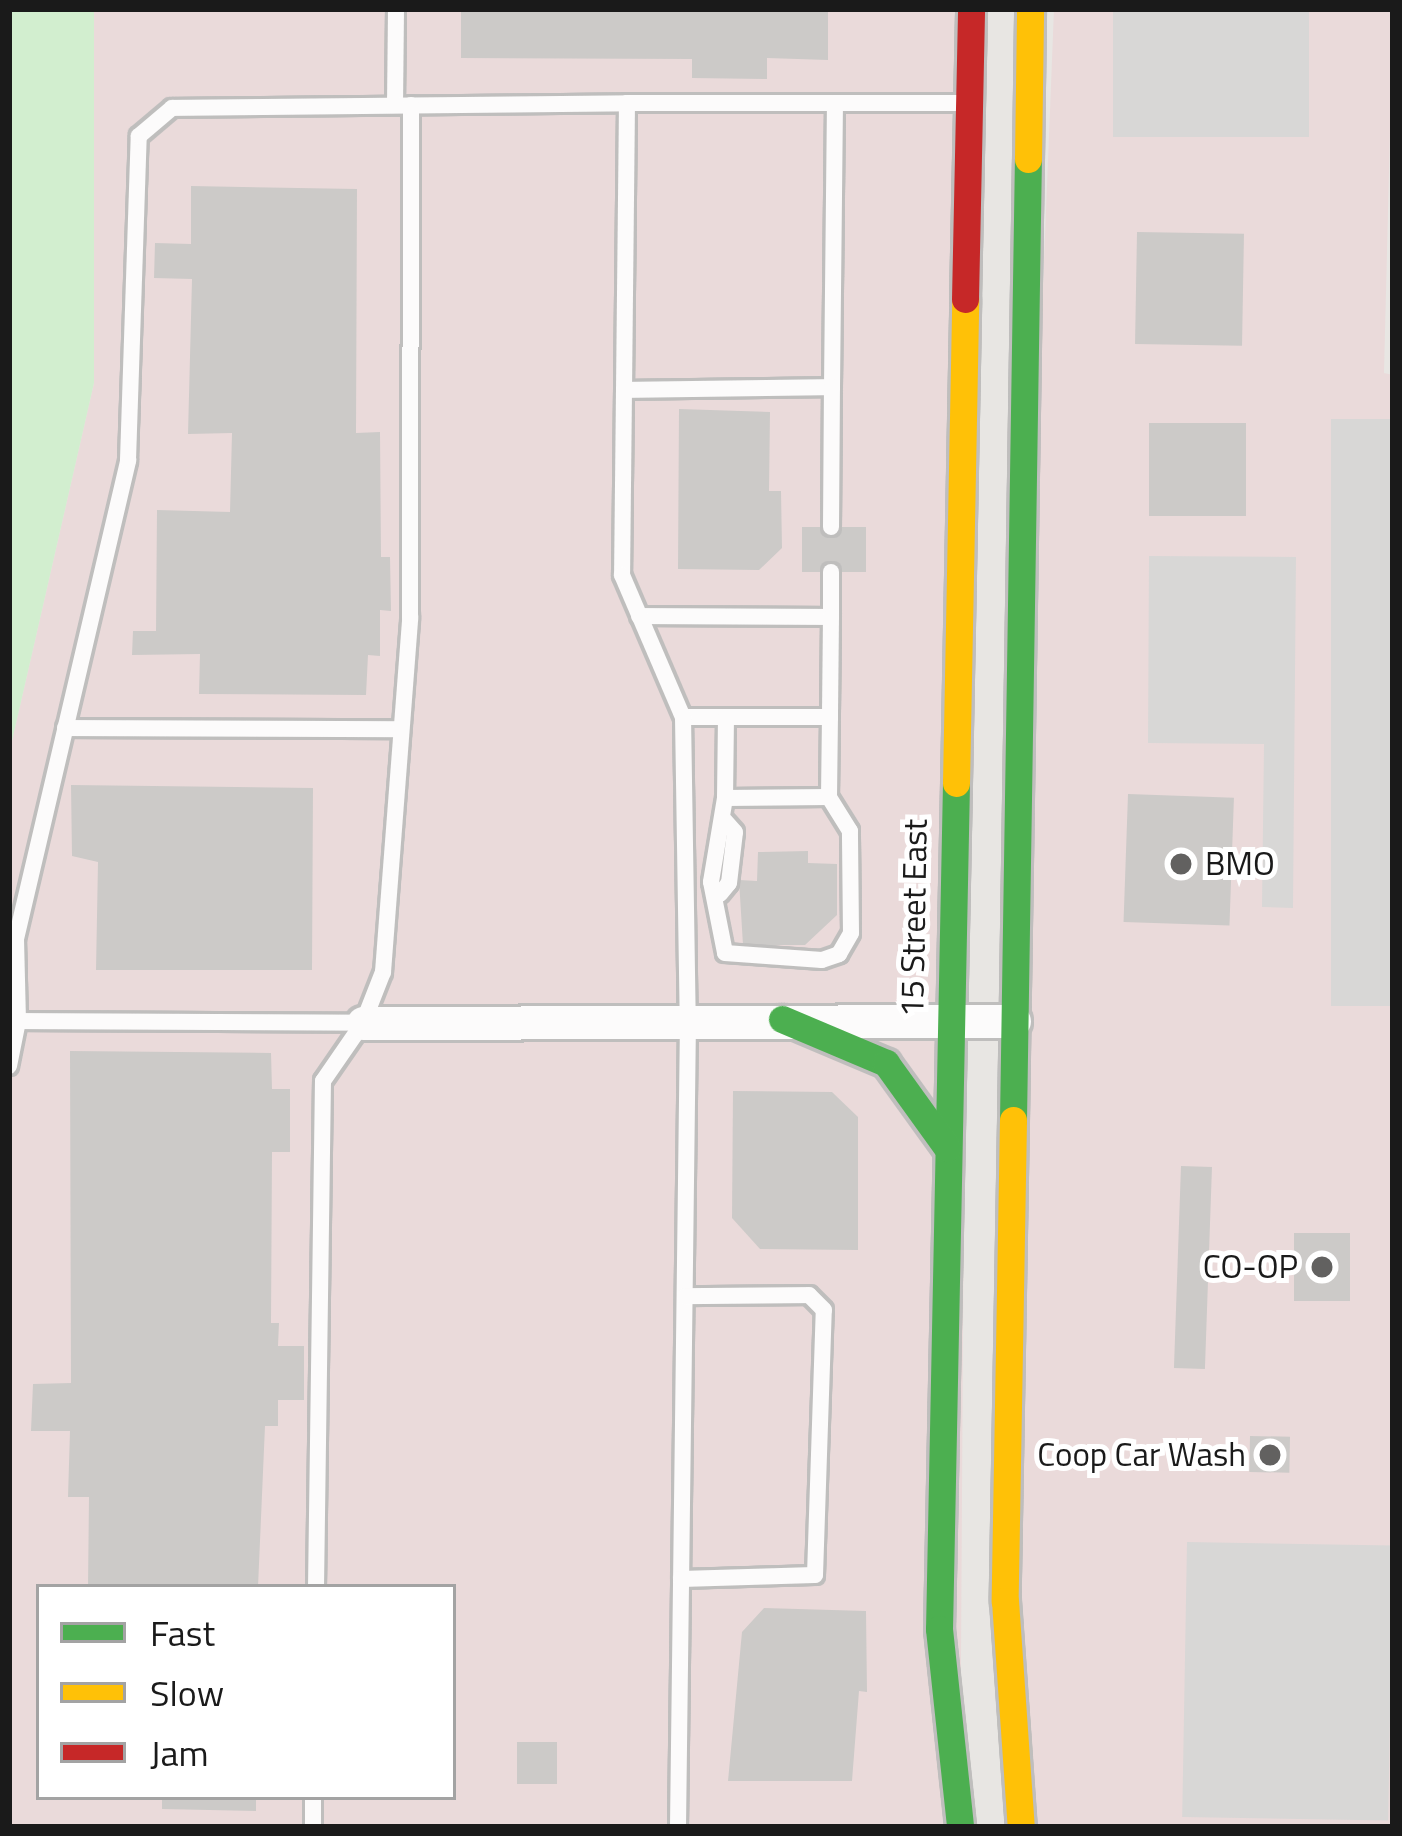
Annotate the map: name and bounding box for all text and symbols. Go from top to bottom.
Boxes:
street label: 15 Street East [892,819,936,1017]
place label: BMO [1205,844,1275,884]
marker: BMO [1168,851,1194,877]
place label: CO-OP [1203,1247,1298,1287]
marker: CO-OP [1309,1254,1335,1280]
place label: Coop Car Wash [1037,1435,1246,1475]
marker: Coop Car Wash [1257,1442,1283,1468]
legend [36,1584,456,1800]
text: Fast [150,1605,215,1660]
text: Slow [150,1665,224,1720]
text: Jam [150,1725,209,1780]

